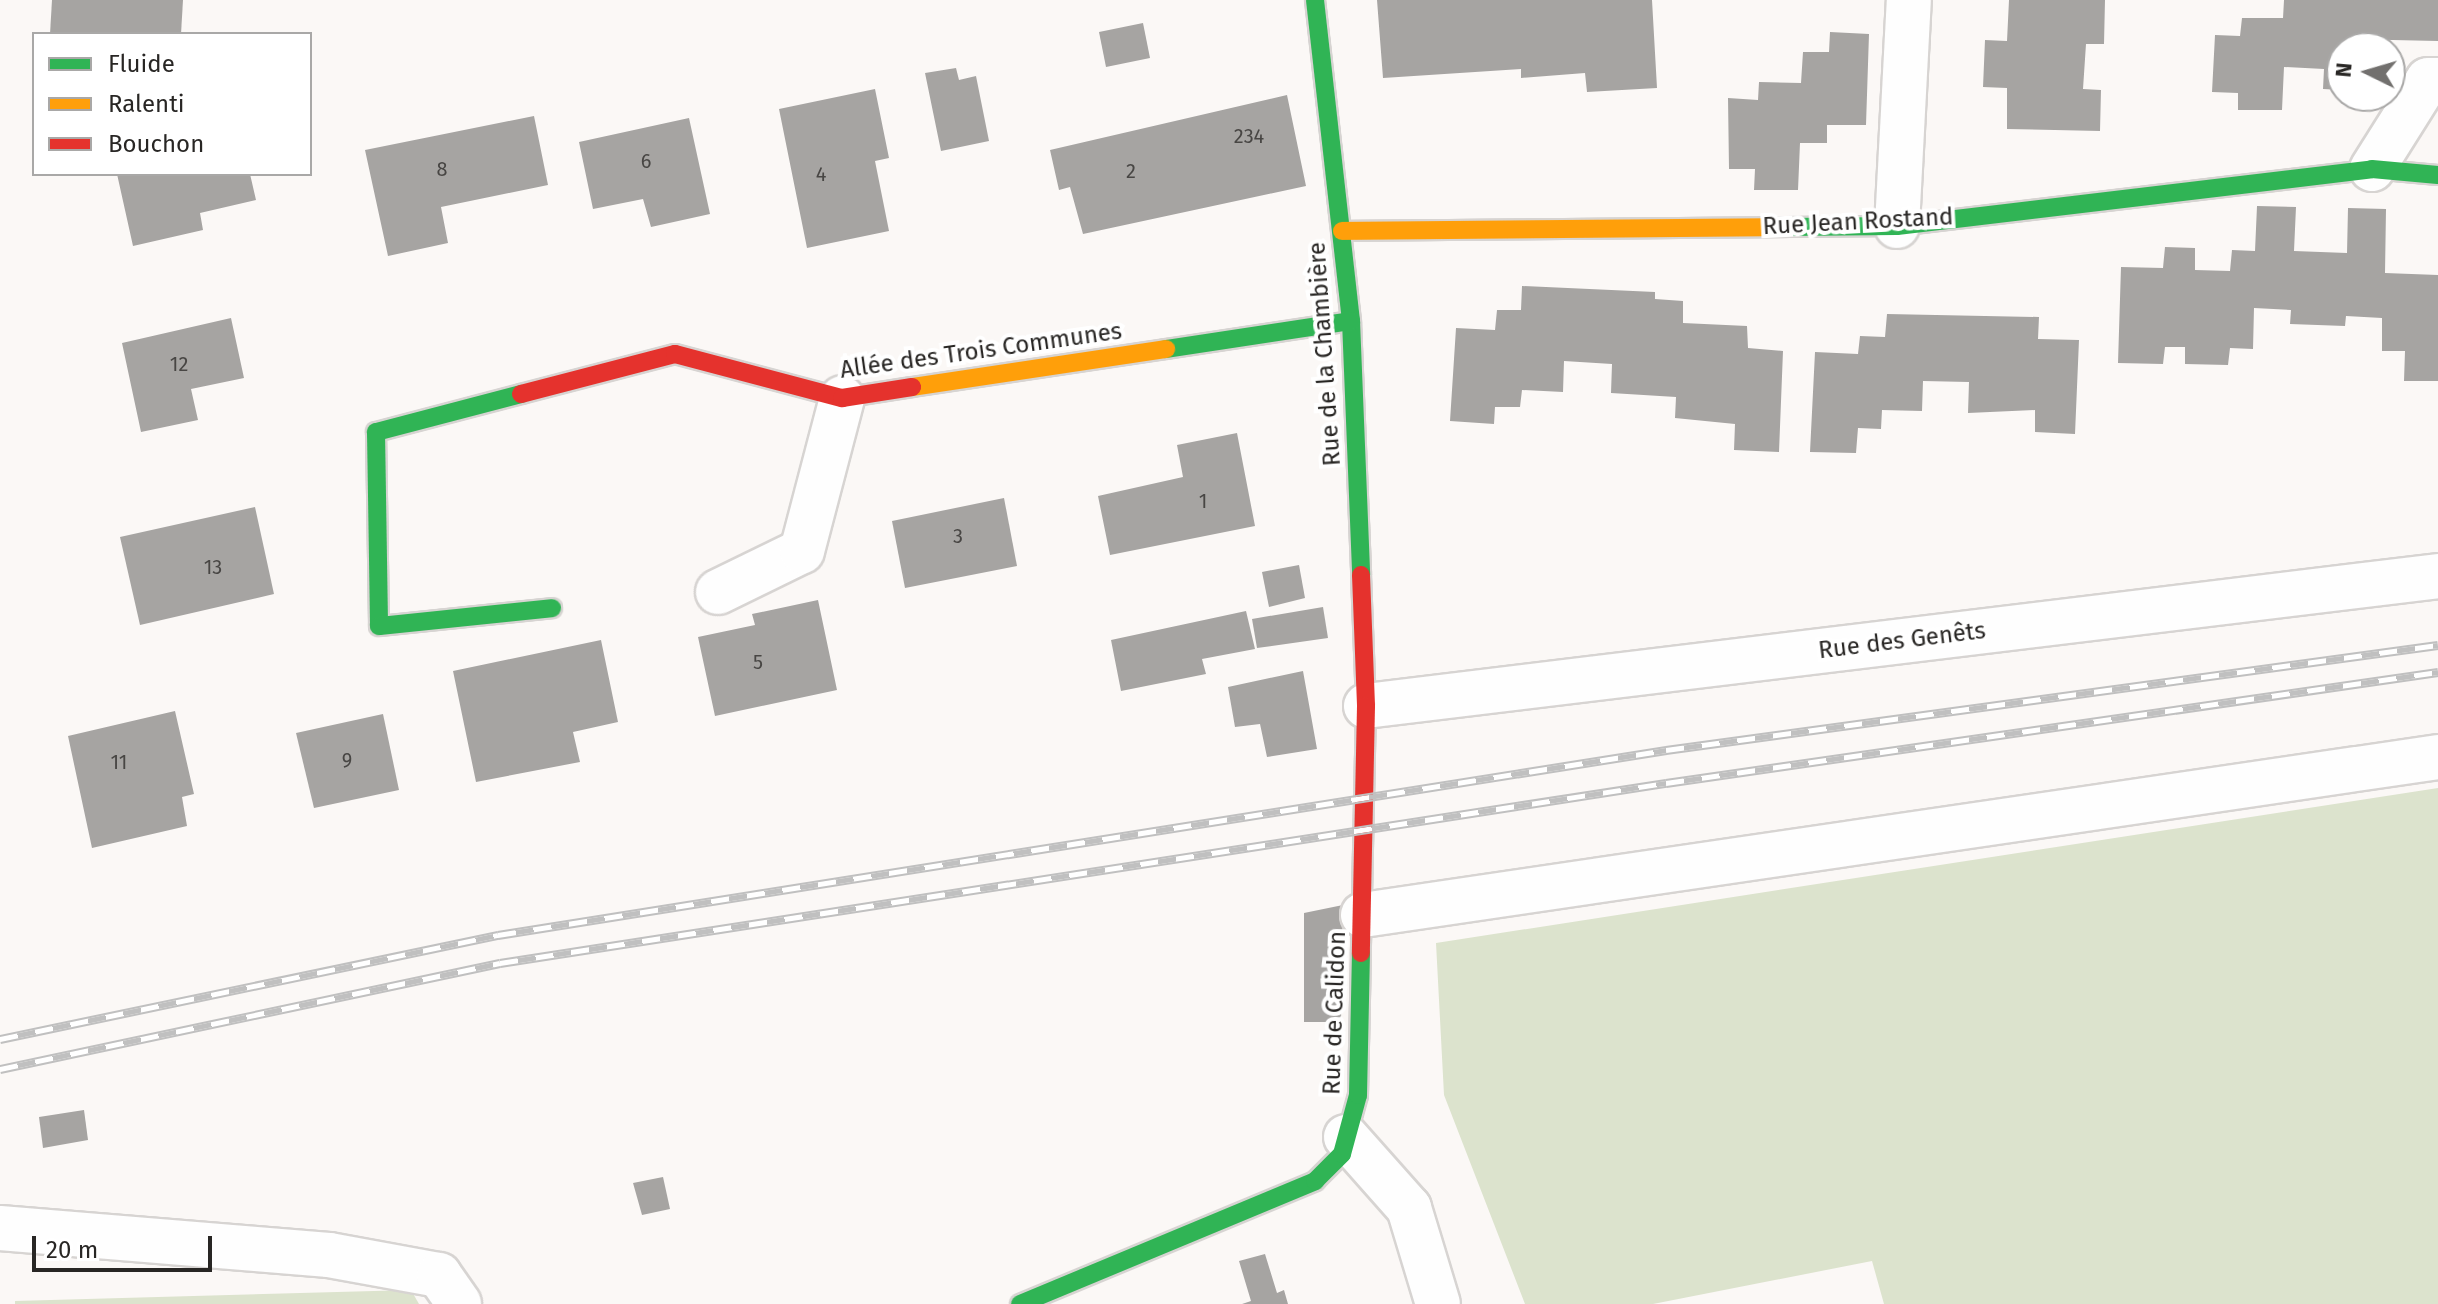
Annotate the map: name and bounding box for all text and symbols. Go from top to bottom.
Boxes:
legend [32,32,312,176]
north arrow [2326,32,2406,112]
text: Fluide [108,50,175,78]
text: N [2330,62,2358,78]
text: Ralenti [108,90,185,118]
house number: 234 [1234,124,1264,148]
text: Bouchon [108,130,204,158]
house number: 6 [641,149,651,173]
house number: 8 [436,157,448,181]
house number: 2 [1126,159,1136,183]
house number: 4 [816,162,826,186]
street label: Rue Jean Rostand [1762,203,1954,241]
street label: Rue de la Chambière [1303,241,1347,467]
street label: Allée des Trois Communes [838,317,1124,385]
house number: 12 [170,352,188,376]
house number: 1 [1199,489,1207,513]
house number: 3 [953,524,963,548]
house number: 13 [204,555,222,579]
street label: Rue des Genêts [1817,616,1987,666]
house number: 5 [753,650,763,674]
house number: 9 [342,748,352,772]
house number: 11 [110,750,128,774]
street label: Rue de Calidon [1318,931,1352,1095]
scale bar [36,1220,216,1270]
text: 20 m [46,1236,98,1264]

